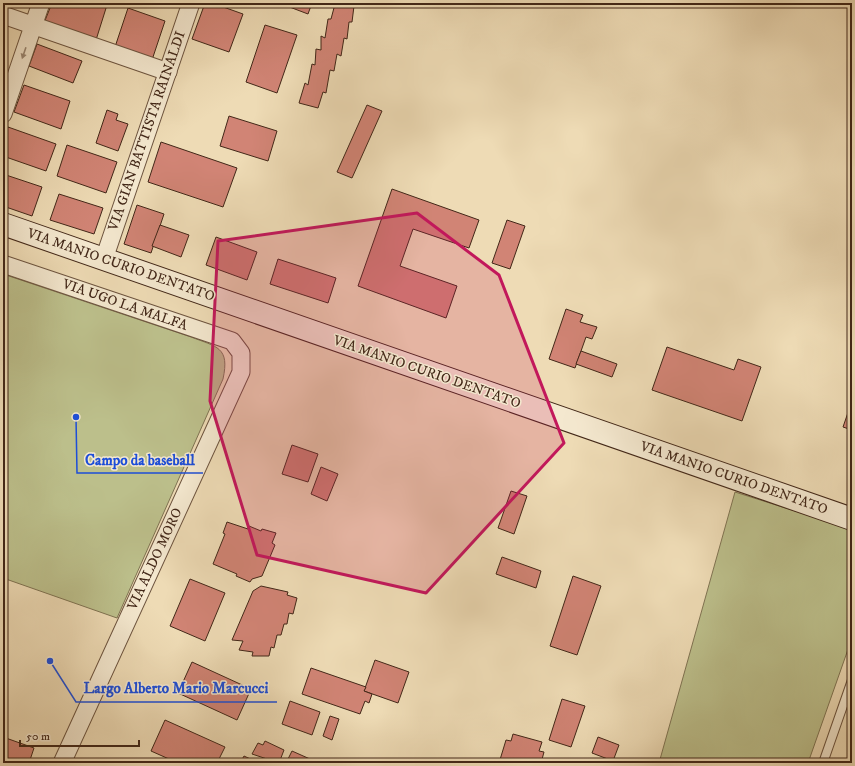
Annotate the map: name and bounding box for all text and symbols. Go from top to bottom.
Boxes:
street label: VIA GIAN BATTISTA RAINALDI [104,29,190,234]
one-way arrow [21,48,27,60]
street label: VIA MANIO CURIO DENTATO [24,224,217,306]
street label: VIA UGO LA MALFA [59,275,191,335]
street label: VIA MANIO CURIO DENTATO [330,331,523,413]
street label: VIA MANIO CURIO DENTATO [637,437,830,519]
callout: Campo da baseball [77,446,203,473]
text: Campo da baseball [85,451,195,470]
street label: VIA ALDO MORO [123,505,187,614]
callout: Largo Alberto Mario Marcucci [76,675,277,702]
text: Largo Alberto Mario Marcucci [84,679,269,698]
scale bar [20,722,139,748]
text: 50 m [26,729,50,744]

